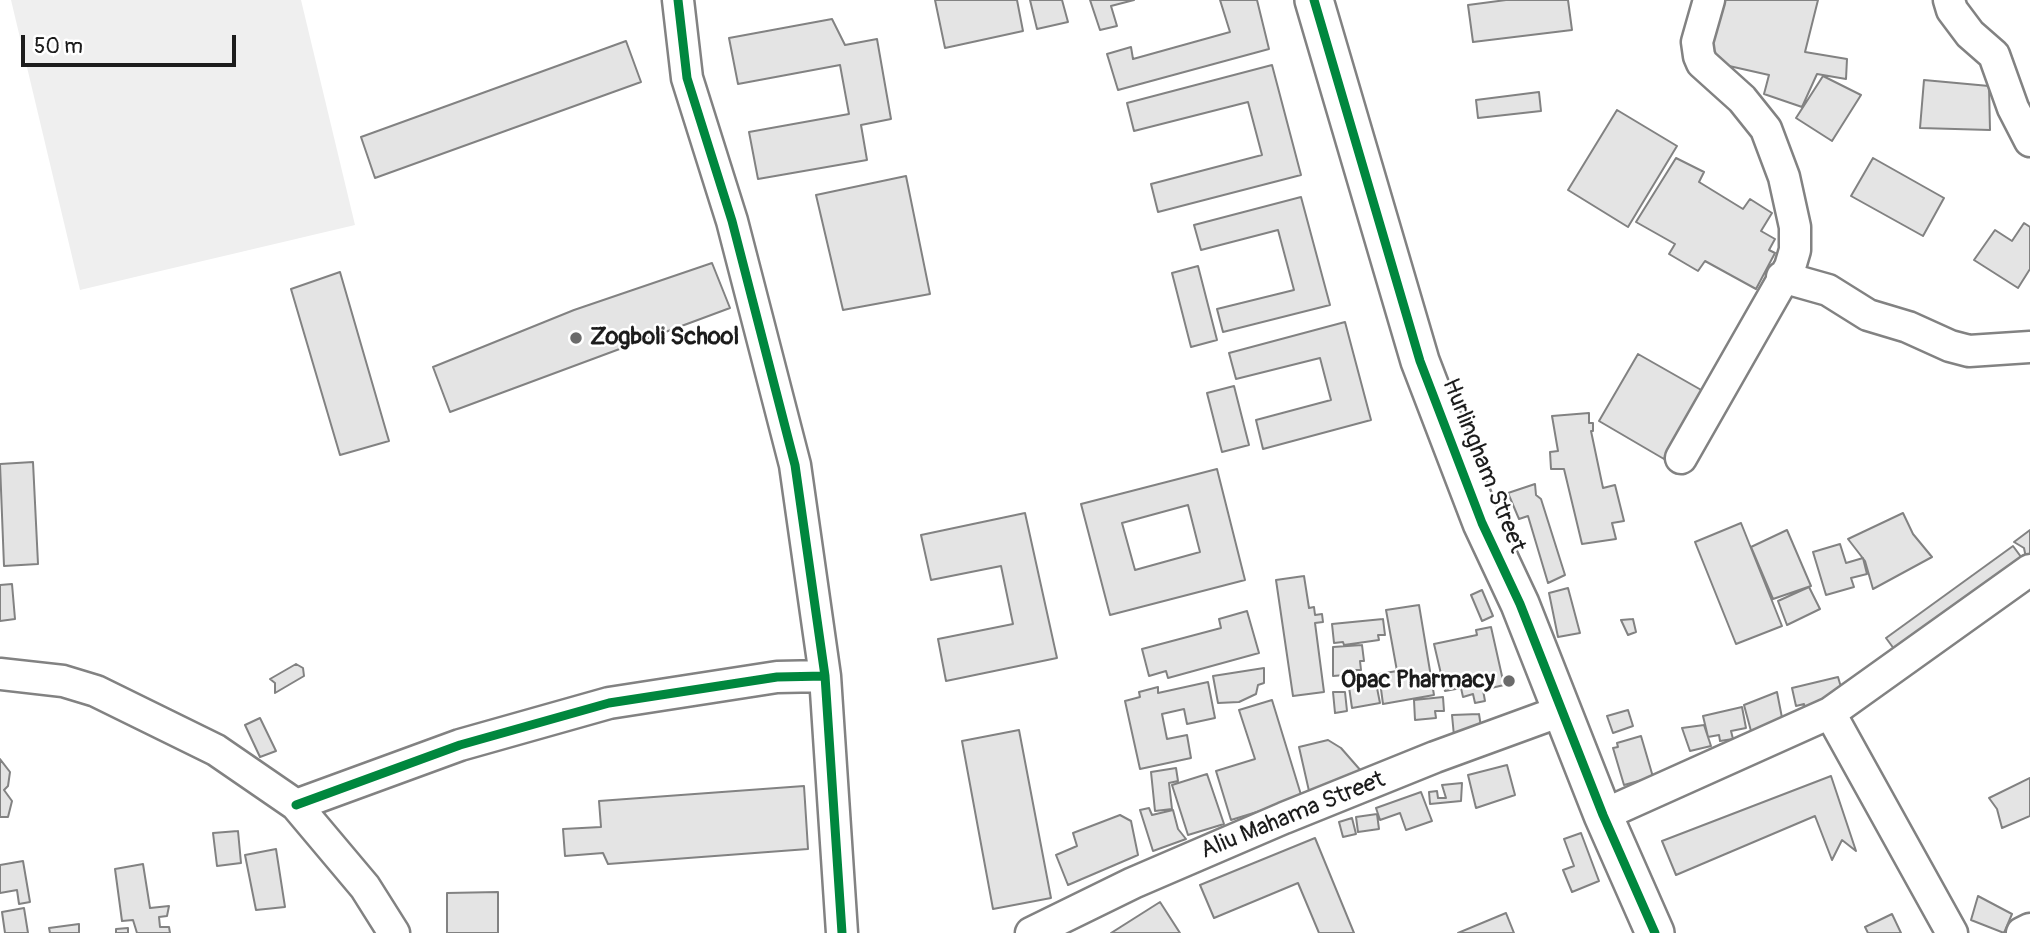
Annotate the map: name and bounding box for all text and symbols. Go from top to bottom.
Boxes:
scale bar [24,21,240,65]
text: 50 m [34,33,83,60]
place label: Zogboli School [590,324,739,352]
marker: Zogboli School [568,330,584,346]
street label: Hurlingham Street [1435,375,1531,557]
place label: Opac Pharmacy [1341,667,1495,695]
marker: Opac Pharmacy [1501,673,1517,689]
street label: Aliu Mahama Street [1197,766,1389,866]

